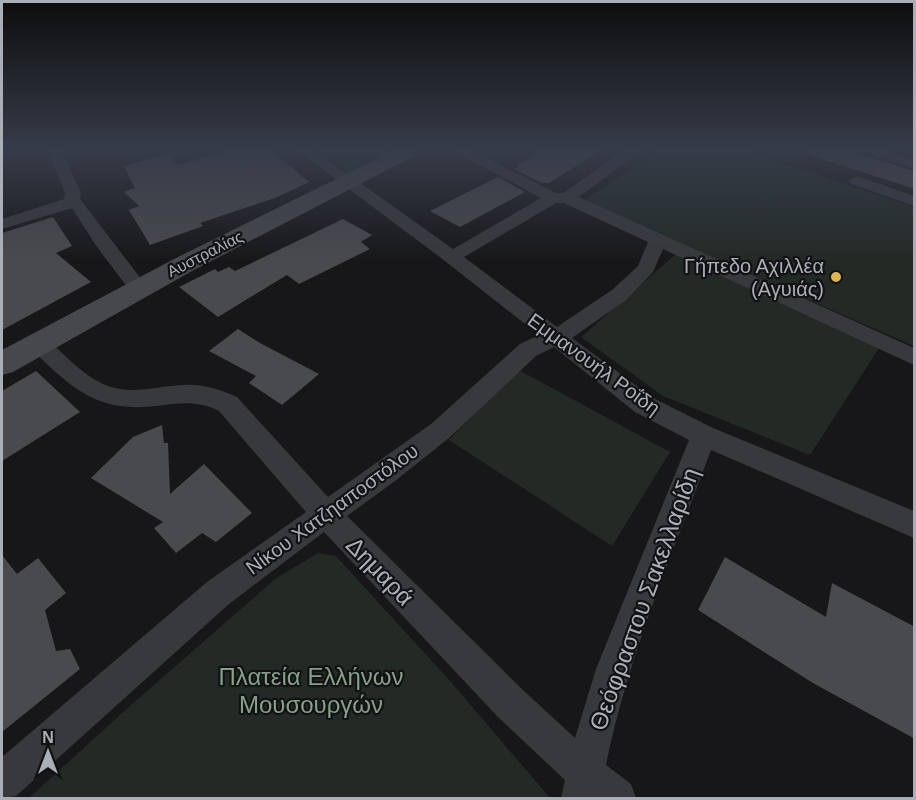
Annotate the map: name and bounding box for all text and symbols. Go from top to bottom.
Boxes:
street label: Αυστραλίας [164,228,246,280]
place label: Γήπεδο Αχιλλέα (Αγυιάς) [684,255,824,300]
marker: Γήπεδο Αχιλλέα (Αγυιάς) [829,270,843,284]
street label: Εμμανουήλ Ροΐδη [524,309,664,419]
street label: Νίκου Χατζηαποστόλου [242,439,422,579]
street label: Θεόφραστου Σακελλαρίδη [584,464,704,734]
street label: Δημαρά [341,531,419,611]
park label: Πλατεία Ελλήνων Μουσουργών [219,663,404,718]
north arrow [18,722,78,782]
text: N [42,729,54,746]

